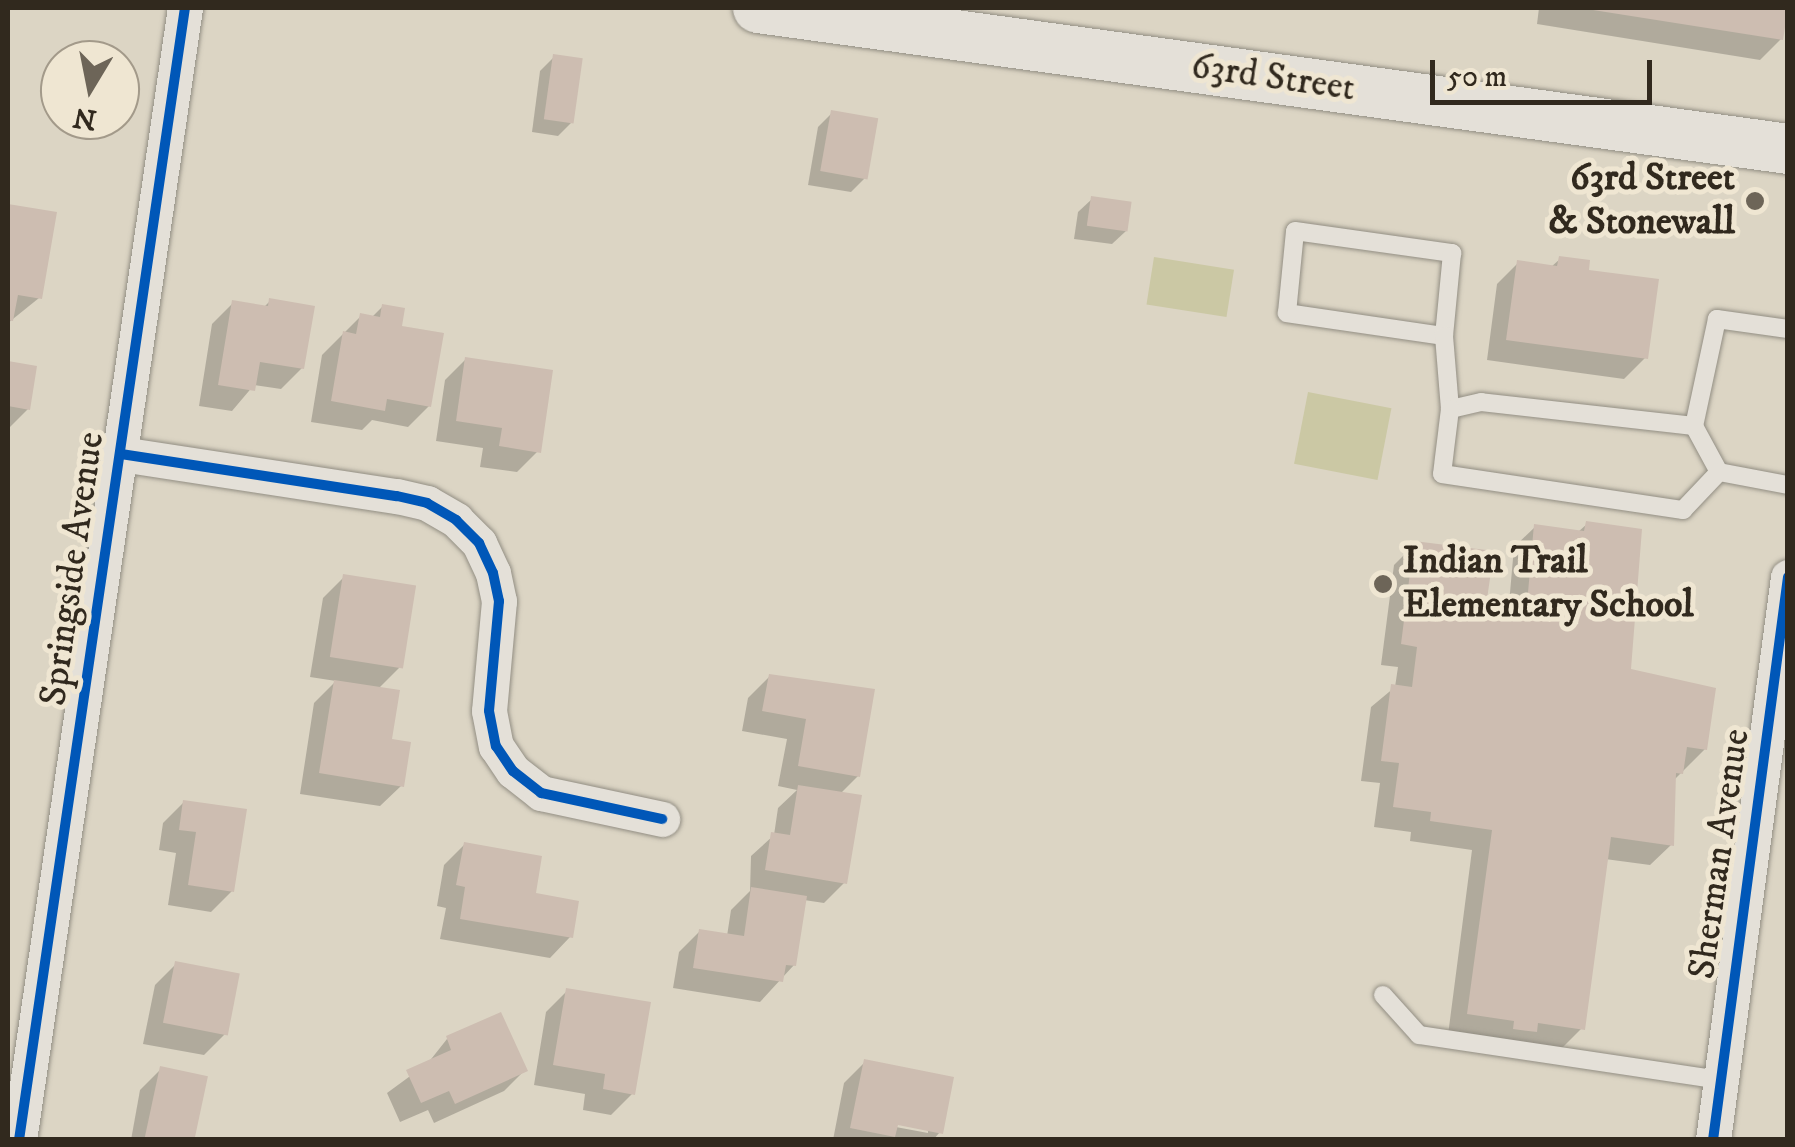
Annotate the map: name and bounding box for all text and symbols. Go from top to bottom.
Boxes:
north arrow [40,40,140,140]
scale bar [1435,40,1658,102]
street label: 63rd Street [1188,44,1358,112]
text: 50 m [1447,59,1507,96]
text: N [71,99,99,137]
place label: 63rd Street & Stonewall [1548,156,1735,245]
marker: 63rd Street & Stonewall [1744,190,1766,212]
street label: Springside Avenue [31,429,115,709]
place label: Indian Trail Elementary School [1403,539,1694,628]
marker: Indian Trail Elementary School [1372,573,1394,595]
street label: Sherman Avenue [1680,726,1760,982]

